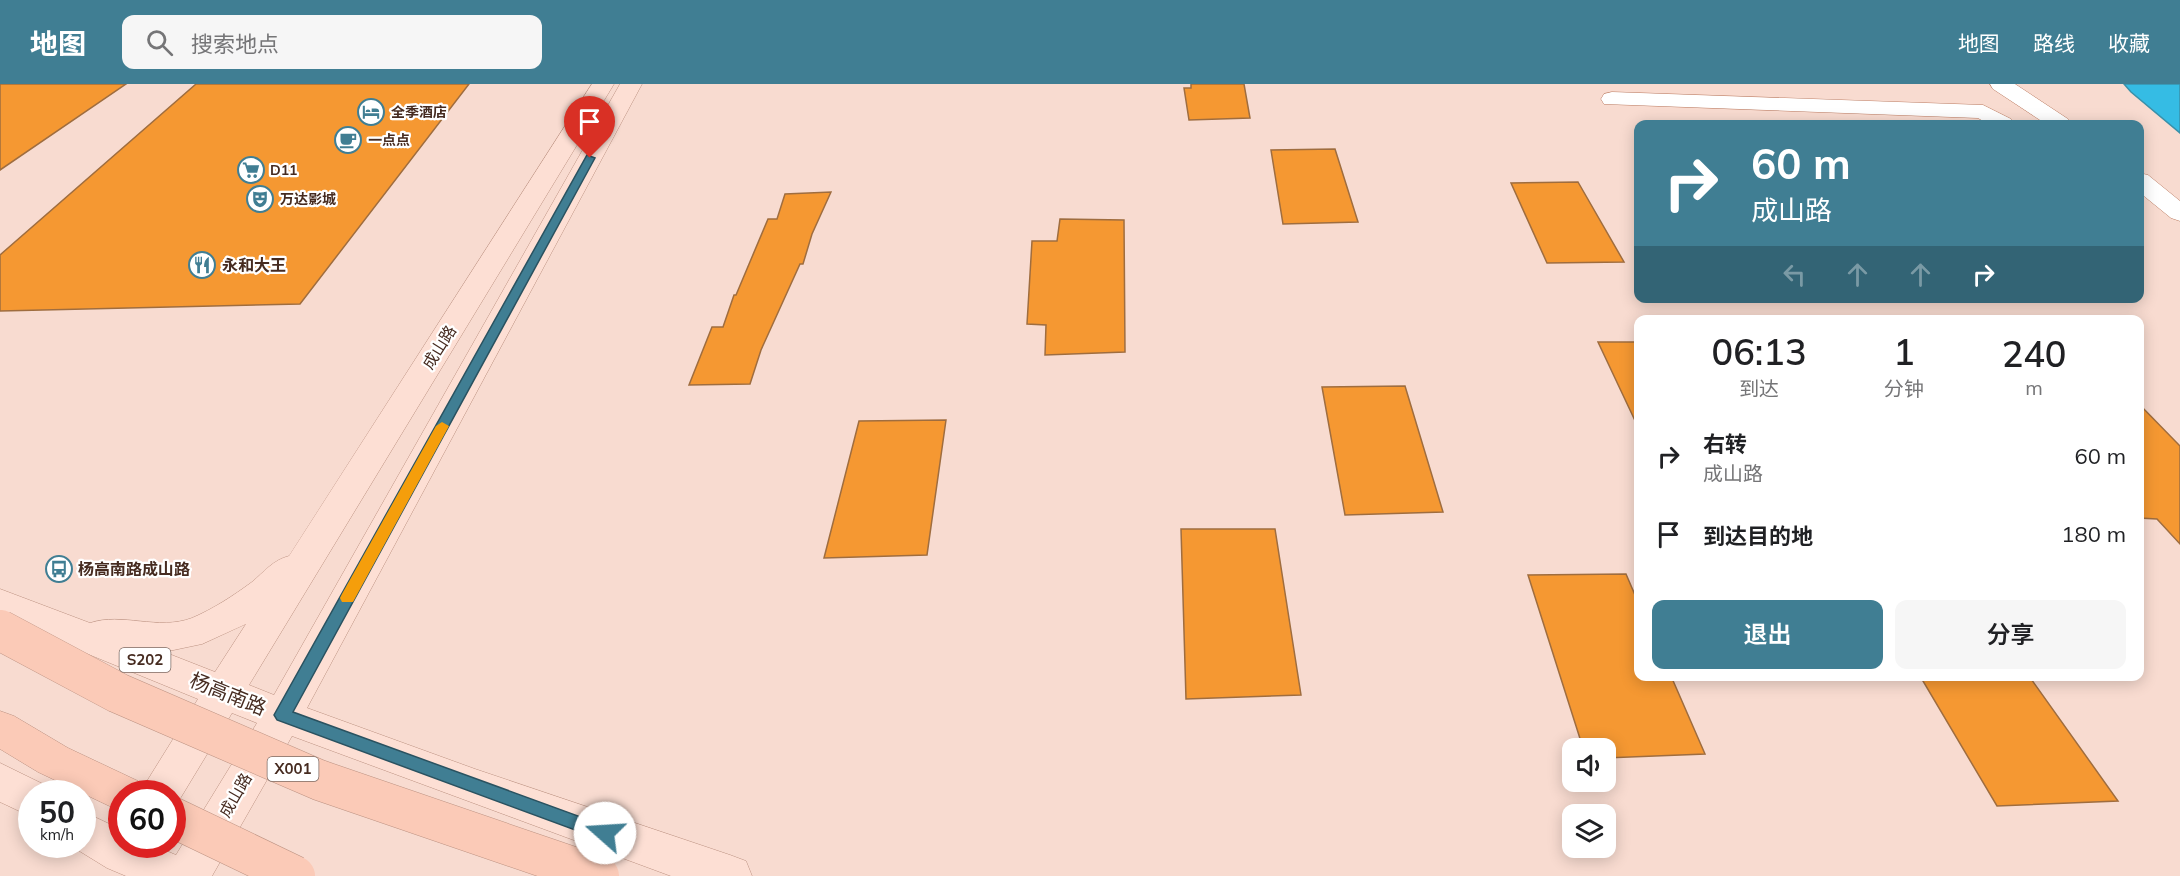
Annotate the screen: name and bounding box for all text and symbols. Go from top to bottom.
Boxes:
search box [122,15,542,69]
text: 地图 [30,26,86,61]
icon: search [143,26,176,59]
text: 搜索地点 [191,30,279,58]
text: 地图 [1958,30,2000,56]
text: 路线 [2033,30,2075,56]
text: 收藏 [2108,30,2150,56]
pin [564,96,615,158]
hotel icon: 全季酒店 [356,97,386,127]
place label: 全季酒店 [391,103,447,121]
icon: arrive [573,105,606,138]
cafe icon: 一点点 [333,125,363,155]
place label: 一点点 [368,131,410,149]
text: 60 m [1751,137,1851,190]
icon: right [1652,144,1730,222]
supermarket icon: D11 [236,155,266,185]
place label: D11 [270,161,297,179]
theatre icon: 万达影城 [245,184,275,214]
place label: 万达影城 [280,190,336,208]
text: 成山路 [1751,193,1832,227]
restaurant icon: 永和大王 [187,250,217,280]
place label: 永和大王 [222,255,286,275]
icon: left [1778,258,1811,291]
icon: ahead [1841,258,1874,291]
icon: ahead [1904,258,1937,291]
icon: right [1967,258,2000,291]
street label: 成山路 [418,321,460,373]
text: 06:13 [1712,329,1807,374]
text: 1 [1893,329,1915,374]
text: 240 [2002,331,2066,376]
text: m [2025,375,2043,400]
text: 到达 [1739,376,1779,401]
text: 分钟 [1884,376,1924,401]
text: 右转 [1703,430,1747,458]
icon: right [1652,440,1685,473]
text: 60 m [2075,442,2126,470]
text: 成山路 [1703,461,1763,486]
icon: arrive [1652,518,1685,551]
text: 180 m [2061,520,2126,548]
text: 到达目的地 [1703,522,1813,550]
bus stop icon: 杨高南路成山路 [44,554,74,584]
place label: 杨高南路成山路 [78,559,190,579]
button: 退出 [1652,600,1883,669]
button: 分享 [1895,600,2126,669]
road number: S202 [120,648,170,672]
street label: 杨高南路 [186,667,270,720]
map controls [1562,738,1616,858]
button: sound [1562,738,1616,792]
road number: X001 [268,757,318,781]
street label: 成山路 [214,769,256,821]
speed limit sign: 60 [108,780,186,858]
text: 50 [39,793,75,831]
position arrow [573,801,637,865]
button: layers [1562,804,1616,858]
text: km/h [40,825,74,844]

